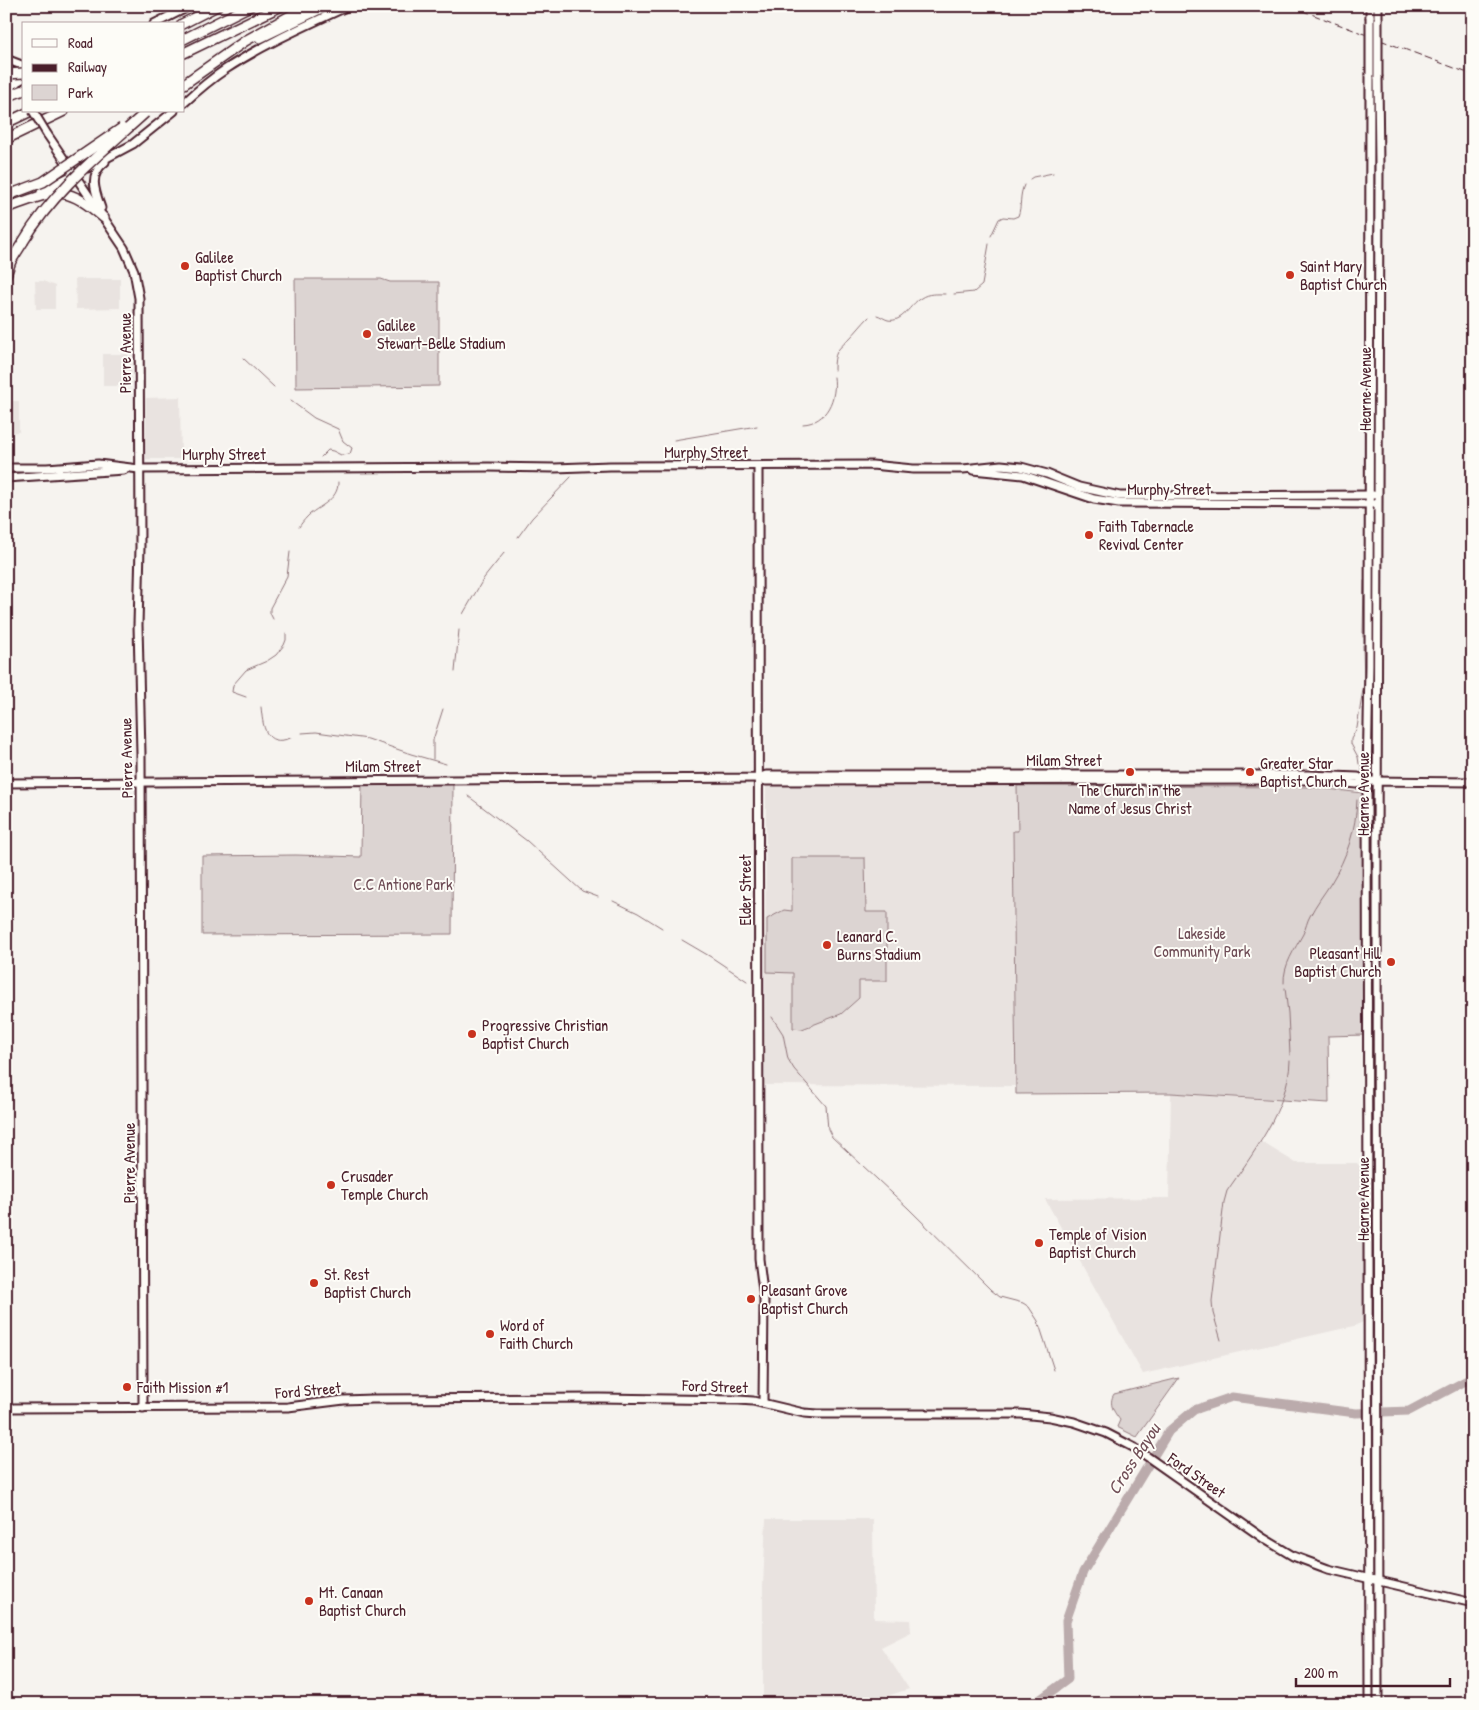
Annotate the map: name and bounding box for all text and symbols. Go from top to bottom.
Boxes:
legend [22,22,185,112]
text: Road [68,32,93,53]
text: Railway [68,56,107,77]
text: Park [68,82,93,103]
place label: Galilee Baptist Church [195,246,282,286]
place label: Saint Mary Baptist Church [1300,255,1387,295]
marker: Galilee Baptist Church [179,260,191,272]
marker: Saint Mary Baptist Church [1284,269,1296,281]
street label: Pierre Avenue [114,312,136,393]
place label: Galilee Stewart-Belle Stadium [377,314,506,354]
marker: Galilee Stewart-Belle Stadium [361,328,373,340]
street label: Hearne Avenue [1354,346,1376,431]
street label: Murphy Street [664,441,748,463]
street label: Murphy Street [182,443,266,465]
street label: Murphy Street [1127,478,1211,500]
place label: Faith Tabernacle Revival Center [1098,515,1195,555]
marker: Faith Tabernacle Revival Center [1083,529,1095,541]
street label: Pierre Avenue [114,717,138,798]
street label: Milam Street [1026,749,1102,771]
street label: Hearne Avenue [1352,751,1374,836]
place label: Greater Star Baptist Church [1260,752,1347,792]
street label: Milam Street [345,755,421,777]
marker: The Church in the Name of Jesus Christ [1124,766,1136,778]
marker: Greater Star Baptist Church [1244,766,1256,778]
place label: The Church in the Name of Jesus Christ [1068,779,1192,819]
street label: Elder Street [734,854,756,926]
park label: C.C Antione Park [353,873,453,895]
park label: Lakeside Community Park [1154,922,1251,962]
place label: Leanard C. Burns Stadium [837,925,921,965]
marker: Leanard C. Burns Stadium [821,939,833,951]
place label: Pleasant Hill Baptist Church [1294,942,1381,982]
marker: Pleasant Hill Baptist Church [1385,956,1397,968]
place label: Progressive Christian Baptist Church [482,1014,608,1054]
marker: Progressive Christian Baptist Church [466,1028,478,1040]
street label: Pierre Avenue [118,1122,140,1203]
street label: Hearne Avenue [1352,1156,1374,1241]
place label: Crusader Temple Church [341,1165,428,1205]
marker: Crusader Temple Church [325,1179,337,1191]
place label: Temple of Vision Baptist Church [1049,1223,1147,1263]
marker: Temple of Vision Baptist Church [1033,1237,1045,1249]
place label: St. Rest Baptist Church [324,1263,411,1303]
marker: St. Rest Baptist Church [308,1277,320,1289]
place label: Pleasant Grove Baptist Church [761,1279,848,1319]
marker: Pleasant Grove Baptist Church [745,1293,757,1305]
place label: Word of Faith Church [499,1314,573,1354]
marker: Word of Faith Church [484,1328,496,1340]
street label: Ford Street [681,1374,749,1398]
place label: Faith Mission #1 [136,1376,228,1398]
street label: Ford Street [273,1376,342,1404]
marker: Faith Mission #1 [121,1381,133,1393]
water label: Cross Bayou [1101,1417,1167,1499]
street label: Ford Street [1163,1447,1231,1503]
place label: Mt. Canaan Baptist Church [319,1581,406,1621]
marker: Mt. Canaan Baptist Church [303,1595,315,1607]
scale bar [1296,1655,1450,1687]
text: 200 m [1304,1662,1338,1683]

